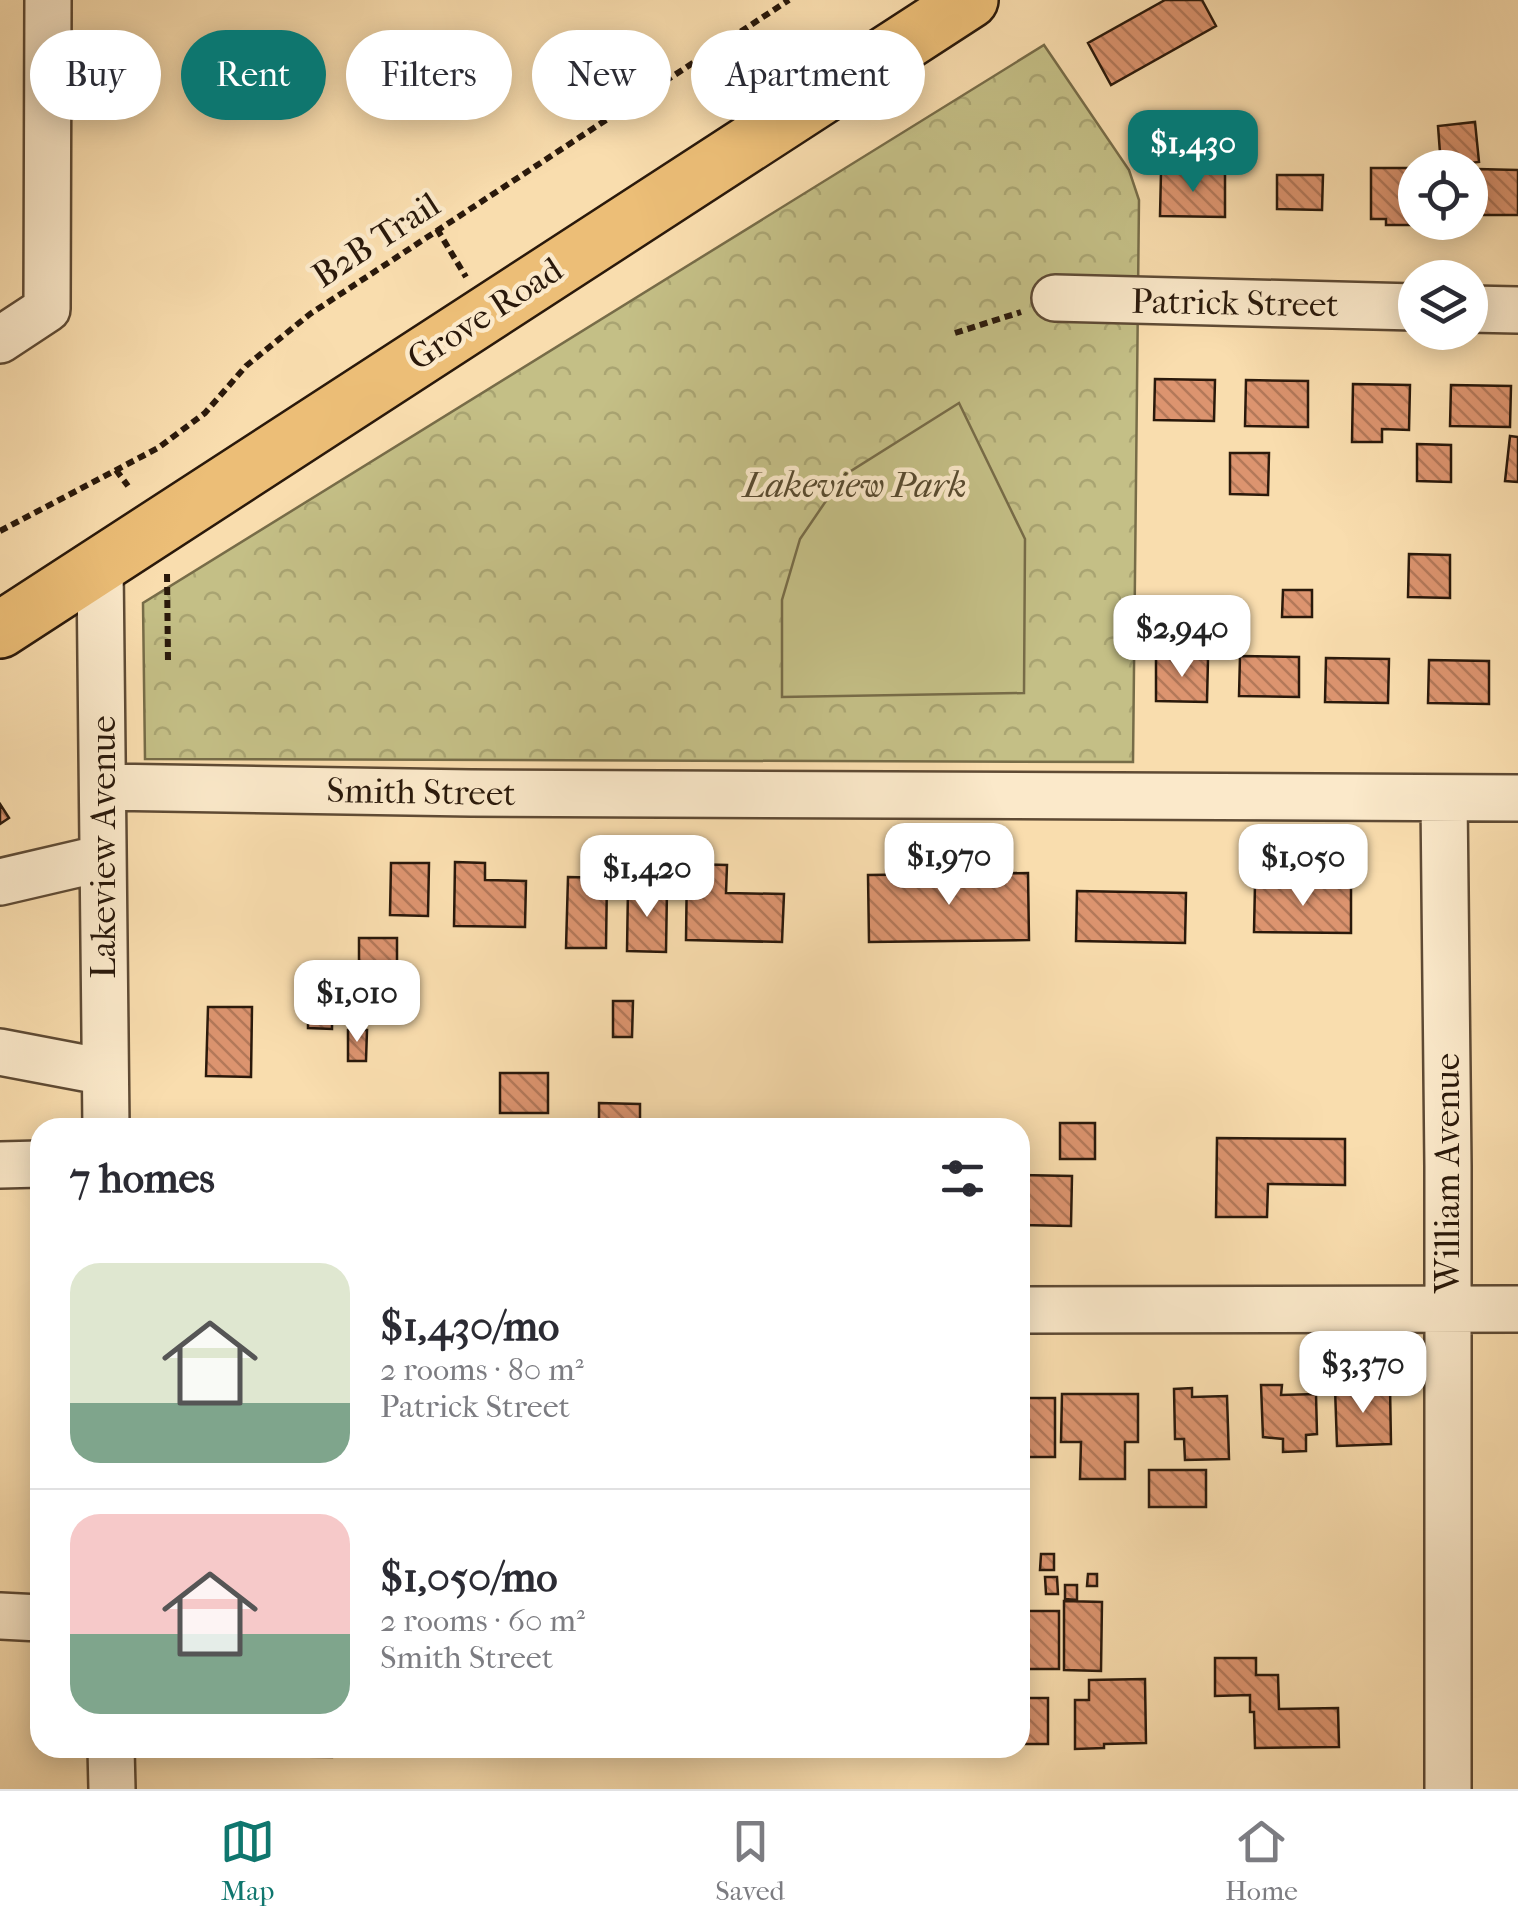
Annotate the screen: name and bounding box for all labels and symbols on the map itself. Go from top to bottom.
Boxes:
pin: $1,430 [1112,110,1274,195]
street label: B2B Trail [305,184,448,296]
street label: Grove Road [400,248,571,379]
street label: Patrick Street [1131,281,1340,325]
park label: Lakeview Park [740,465,967,506]
pin: $2,940 [1101,595,1263,680]
street label: Lakeview Avenue [83,715,124,979]
street label: Smith Street [326,770,517,814]
pin: $1,970 [868,823,1030,908]
pin: $1,050 [1222,824,1384,909]
pin: $1,420 [566,835,728,920]
pin: $1,010 [276,960,438,1045]
street label: William Avenue [1427,1053,1468,1294]
pin: $3,370 [1282,1331,1444,1416]

